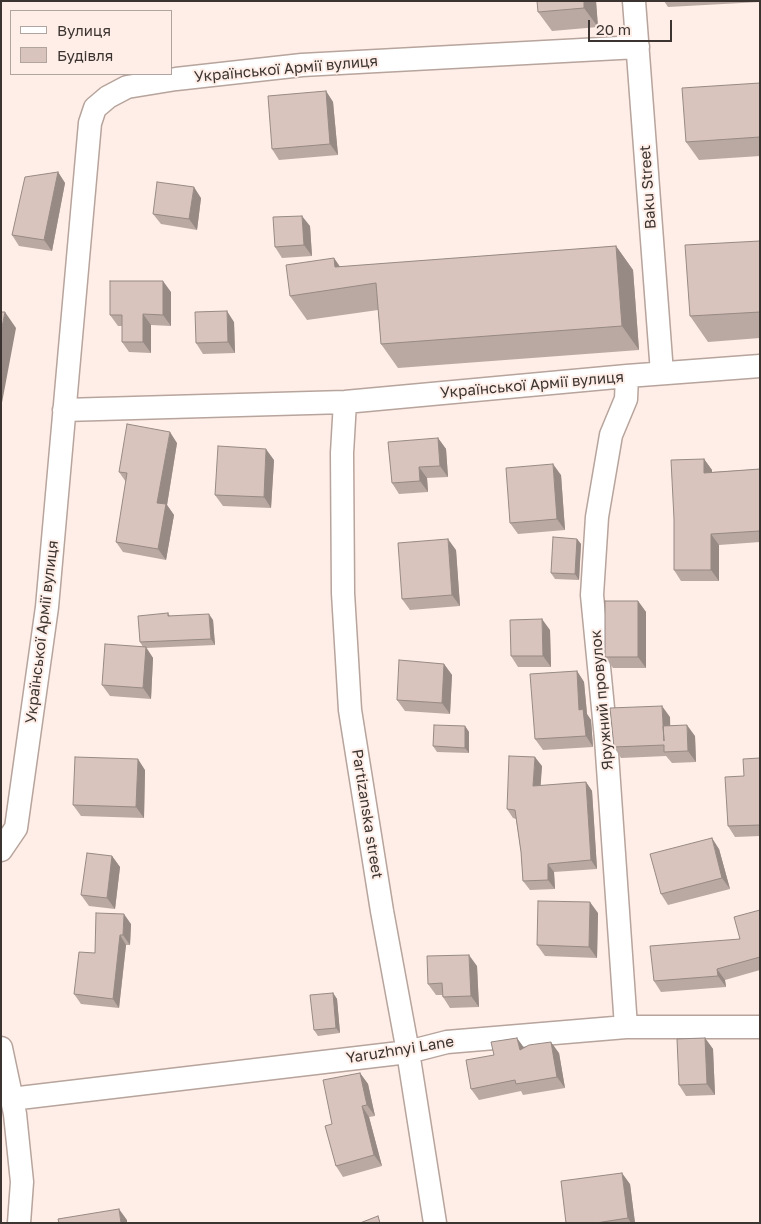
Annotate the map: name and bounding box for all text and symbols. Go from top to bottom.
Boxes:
legend [10,10,172,75]
scale bar [591,10,675,42]
text: 20 m [596,20,631,38]
text: Вулиця [57,21,111,39]
text: Будівля [57,46,113,64]
street label: Української Армії вулиця [193,52,379,86]
street label: Baku Street [636,144,660,230]
street label: Української Армії вулиця [439,368,625,402]
street label: Української Армії вулиця [22,539,62,725]
street label: Яружний провулок [587,629,617,771]
street label: Partizanska street [348,748,386,880]
street label: Yaruzhnyi Lane [345,1033,455,1067]

